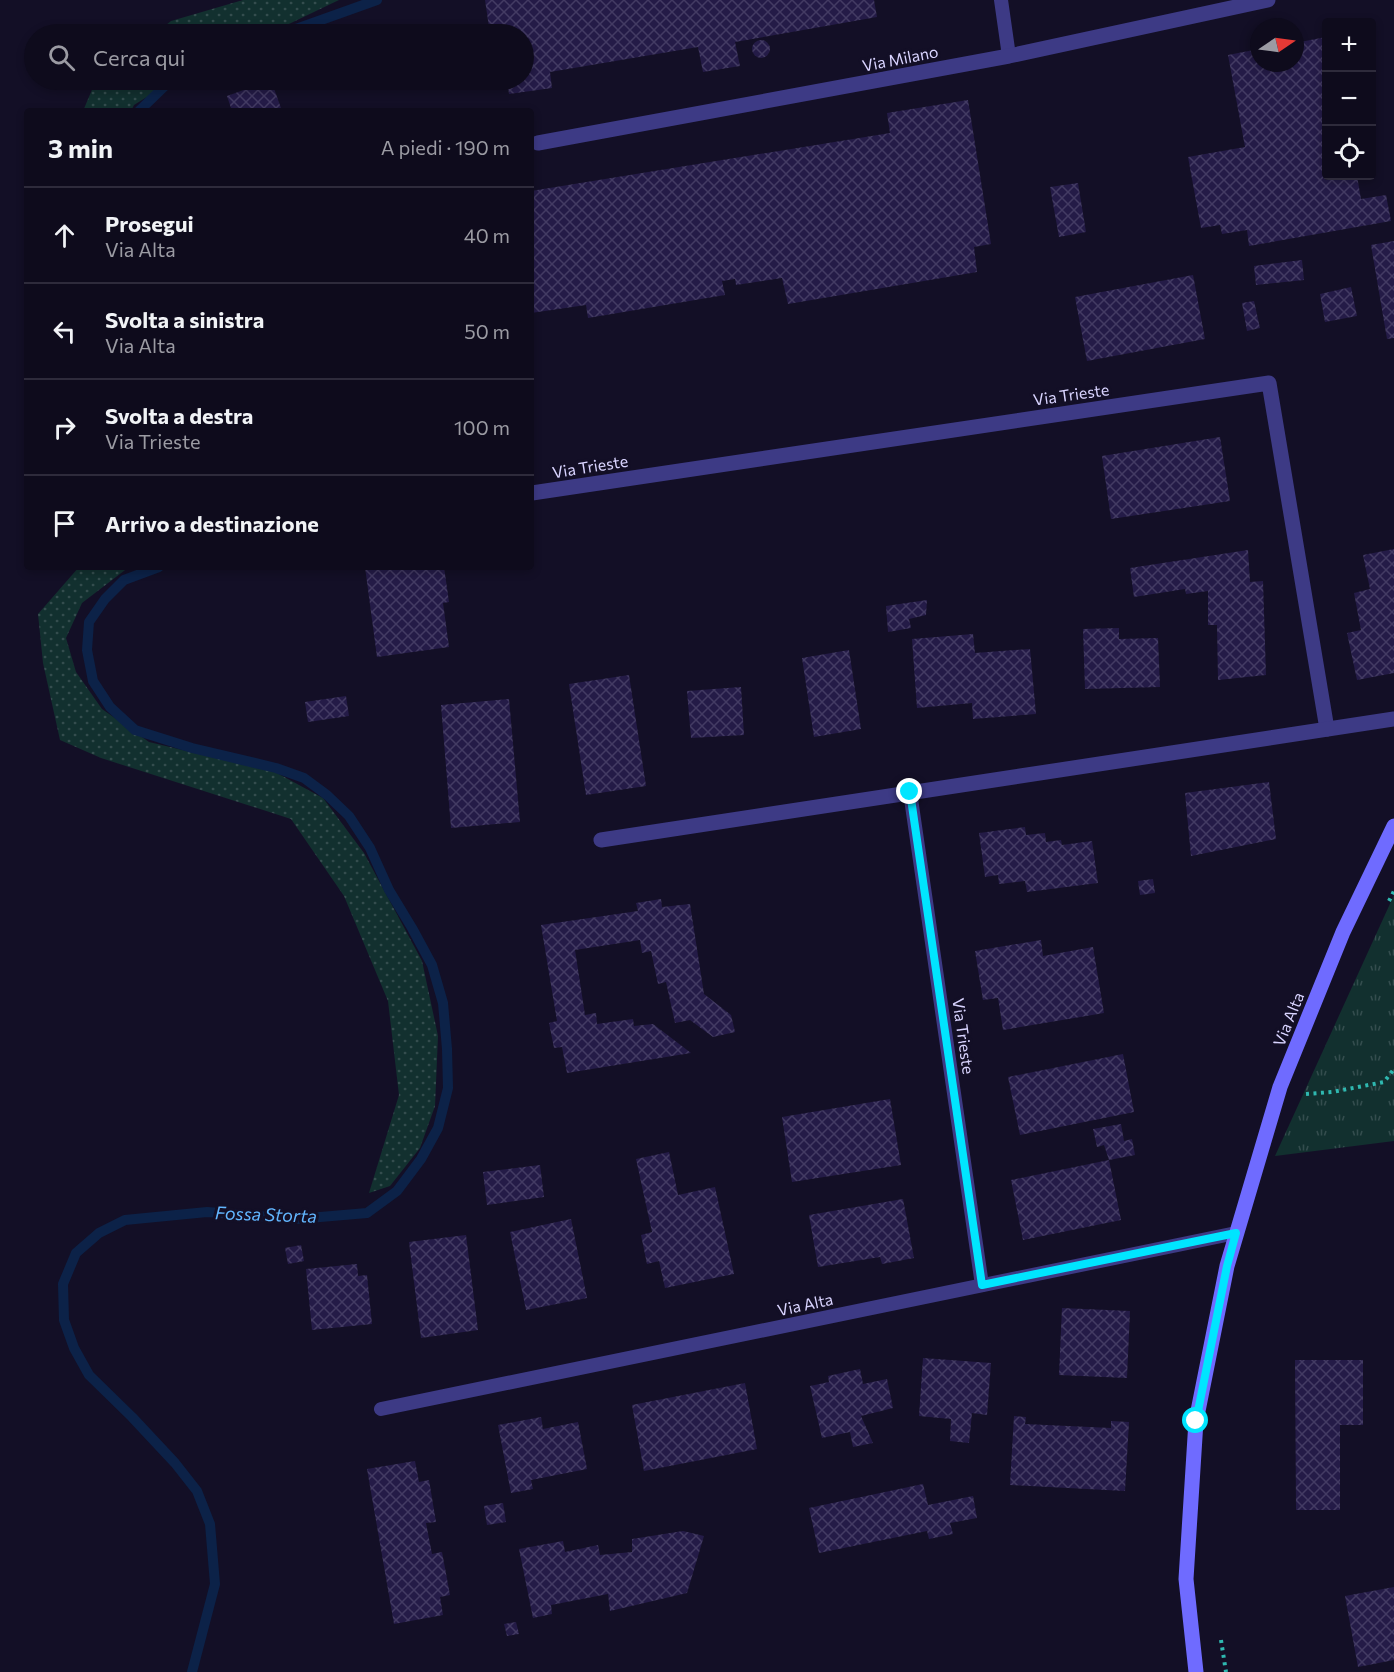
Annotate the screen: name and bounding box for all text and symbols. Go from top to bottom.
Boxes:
north arrow [1250,18,1304,72]
map controls [1322,18,1376,180]
button: + [1322,18,1376,72]
search box [24,24,534,90]
icon: search [45,41,78,74]
street label: Via Milano [860,41,940,75]
text: Cerca qui [93,44,185,71]
button: − [1322,72,1376,126]
button: locate [1322,126,1376,180]
text: 3 min [48,132,113,163]
text: A piedi · 190 m [381,135,510,159]
text: Prosegui [105,210,194,237]
icon: ahead [48,219,81,252]
text: 40 m [464,223,510,247]
text: Via Alta [105,237,176,261]
text: Svolta a sinistra [105,306,264,333]
icon: left [48,315,81,348]
text: 50 m [464,319,510,343]
text: Via Alta [105,333,176,357]
street label: Via Trieste [1032,379,1110,409]
text: Svolta a destra [105,402,253,429]
icon: right [48,411,81,444]
text: 100 m [454,415,510,439]
text: Via Trieste [105,429,201,453]
street label: Via Trieste [551,451,629,481]
icon: arrive [48,507,81,540]
text: Arrivo a destinazione [105,510,319,537]
route end [896,778,922,804]
street label: Via Alta [1269,989,1307,1049]
street label: Via Trieste [949,997,979,1075]
water label: Fossa Storta [215,1201,317,1227]
street label: Via Alta [775,1289,835,1319]
route start [1182,1407,1208,1433]

